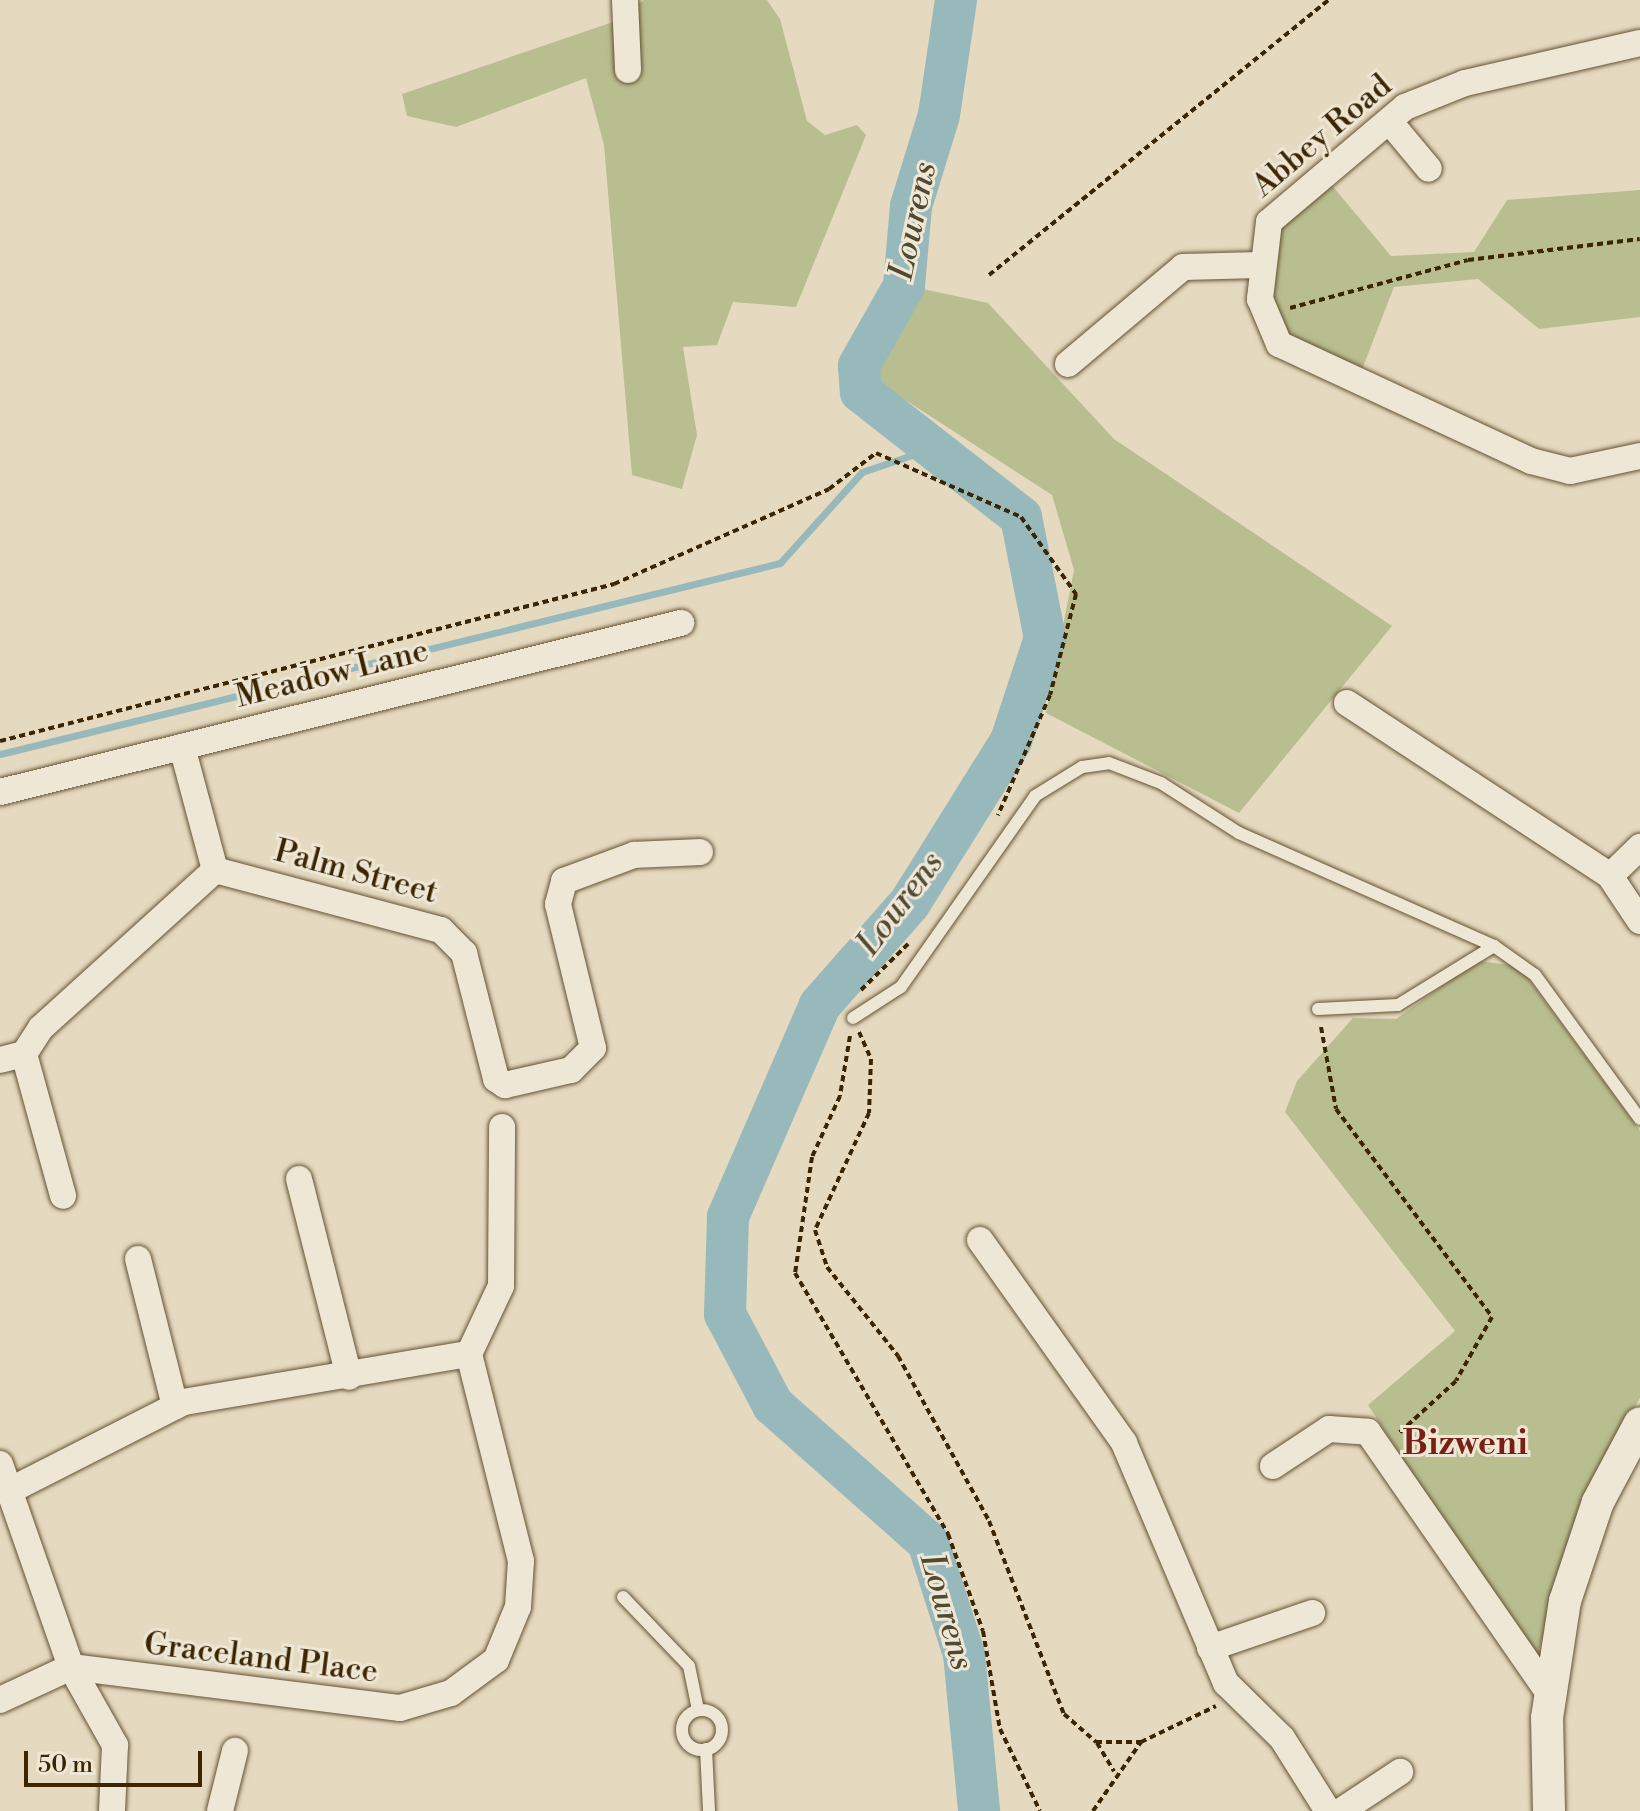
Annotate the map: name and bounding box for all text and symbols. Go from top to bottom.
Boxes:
street label: Abbey Road [1244,67,1400,205]
water label: Lourens [882,159,946,283]
street label: Meadow Lane [232,631,432,717]
street label: Palm Street [270,832,442,912]
water label: Lourens [849,844,953,964]
district label: Bizweni [1402,1425,1528,1465]
water label: Lourens [910,1549,982,1675]
street label: Graceland Place [142,1625,380,1691]
scale bar [28,1735,206,1785]
text: 50 m [38,1750,93,1780]

